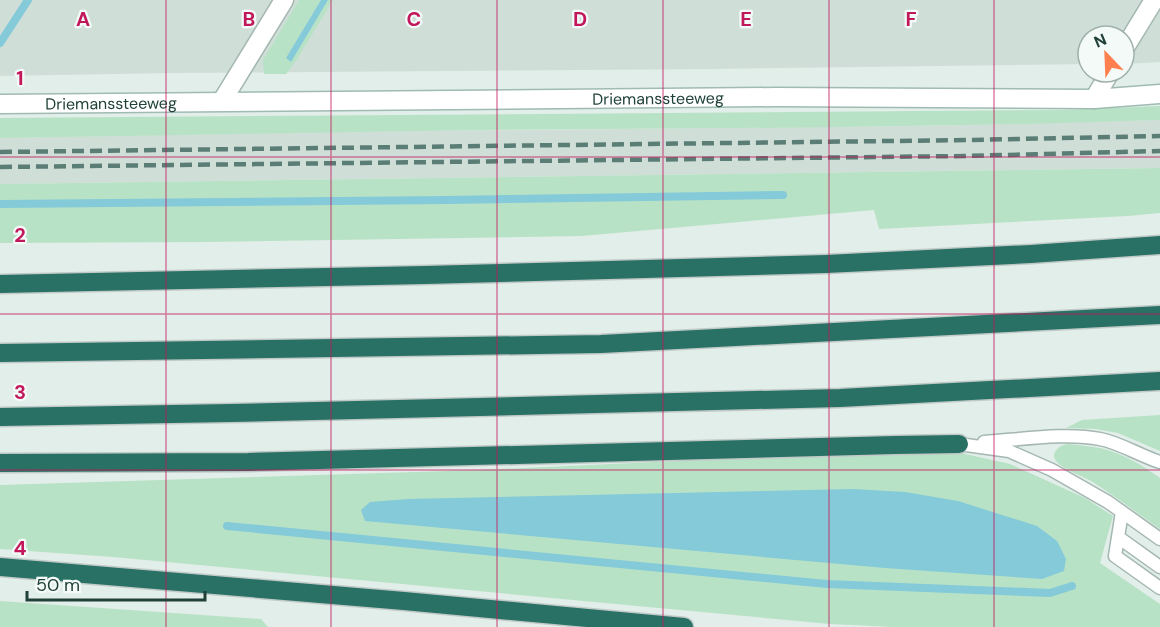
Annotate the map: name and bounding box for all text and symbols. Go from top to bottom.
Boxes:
text: A [76,6,90,32]
text: B [243,6,255,32]
text: C [407,6,421,32]
text: D [573,6,587,32]
text: E [740,6,752,32]
text: F [905,6,917,32]
north arrow [1076,24,1136,84]
text: N [1091,29,1110,53]
text: 1 [16,65,24,91]
street label: Driemanssteeweg [592,87,724,110]
street label: Driemanssteeweg [45,92,177,115]
text: 2 [14,222,26,248]
text: 3 [14,379,26,405]
text: 4 [14,535,27,561]
scale bar [27,564,206,602]
text: 50 m [36,573,80,597]

